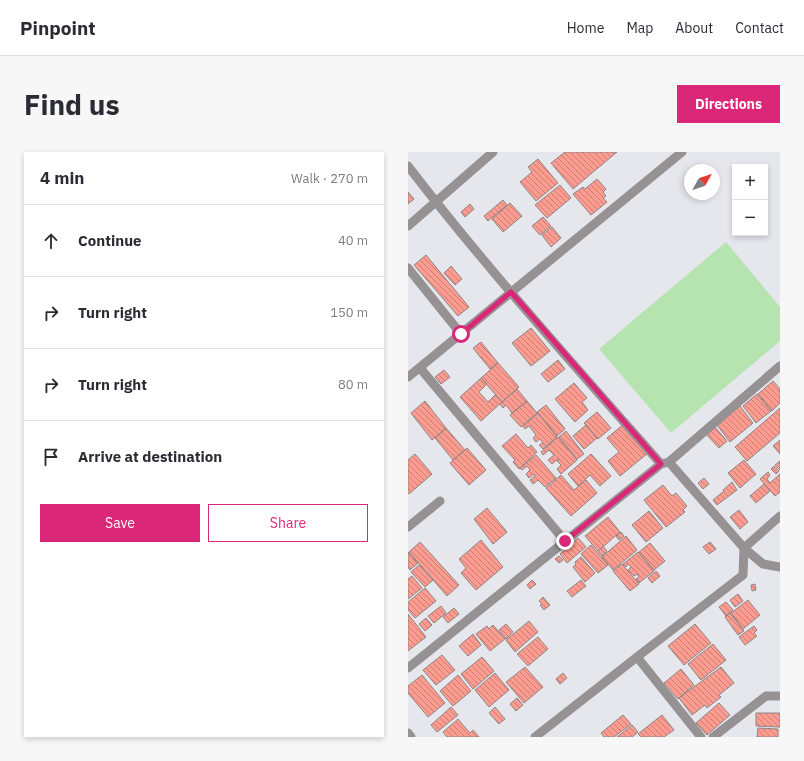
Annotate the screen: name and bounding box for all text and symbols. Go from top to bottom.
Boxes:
text: Pinpoint [20,16,96,40]
text: Home [567,19,604,37]
text: Map [626,19,653,37]
text: About [675,19,713,37]
text: Contact [735,19,784,37]
button: Directions [677,85,780,123]
text: Find us [24,86,120,123]
north arrow [684,164,720,200]
map controls [732,164,768,236]
button: + [732,164,768,200]
text: 4 min [40,167,84,189]
text: Walk · 270 m [291,170,368,187]
button: − [732,200,768,236]
icon: ahead [40,230,62,252]
text: Continue [78,231,142,250]
text: 40 m [338,232,368,249]
icon: right [40,302,62,324]
text: Turn right [78,303,147,322]
text: 150 m [330,304,368,321]
route start [452,325,470,343]
icon: right [40,374,62,396]
text: Turn right [78,375,147,394]
text: 80 m [338,376,368,393]
icon: arrive [40,446,62,468]
text: Arrive at destination [78,447,222,466]
button: Save [40,504,200,542]
button: Share [208,504,368,542]
route end [556,532,574,550]

